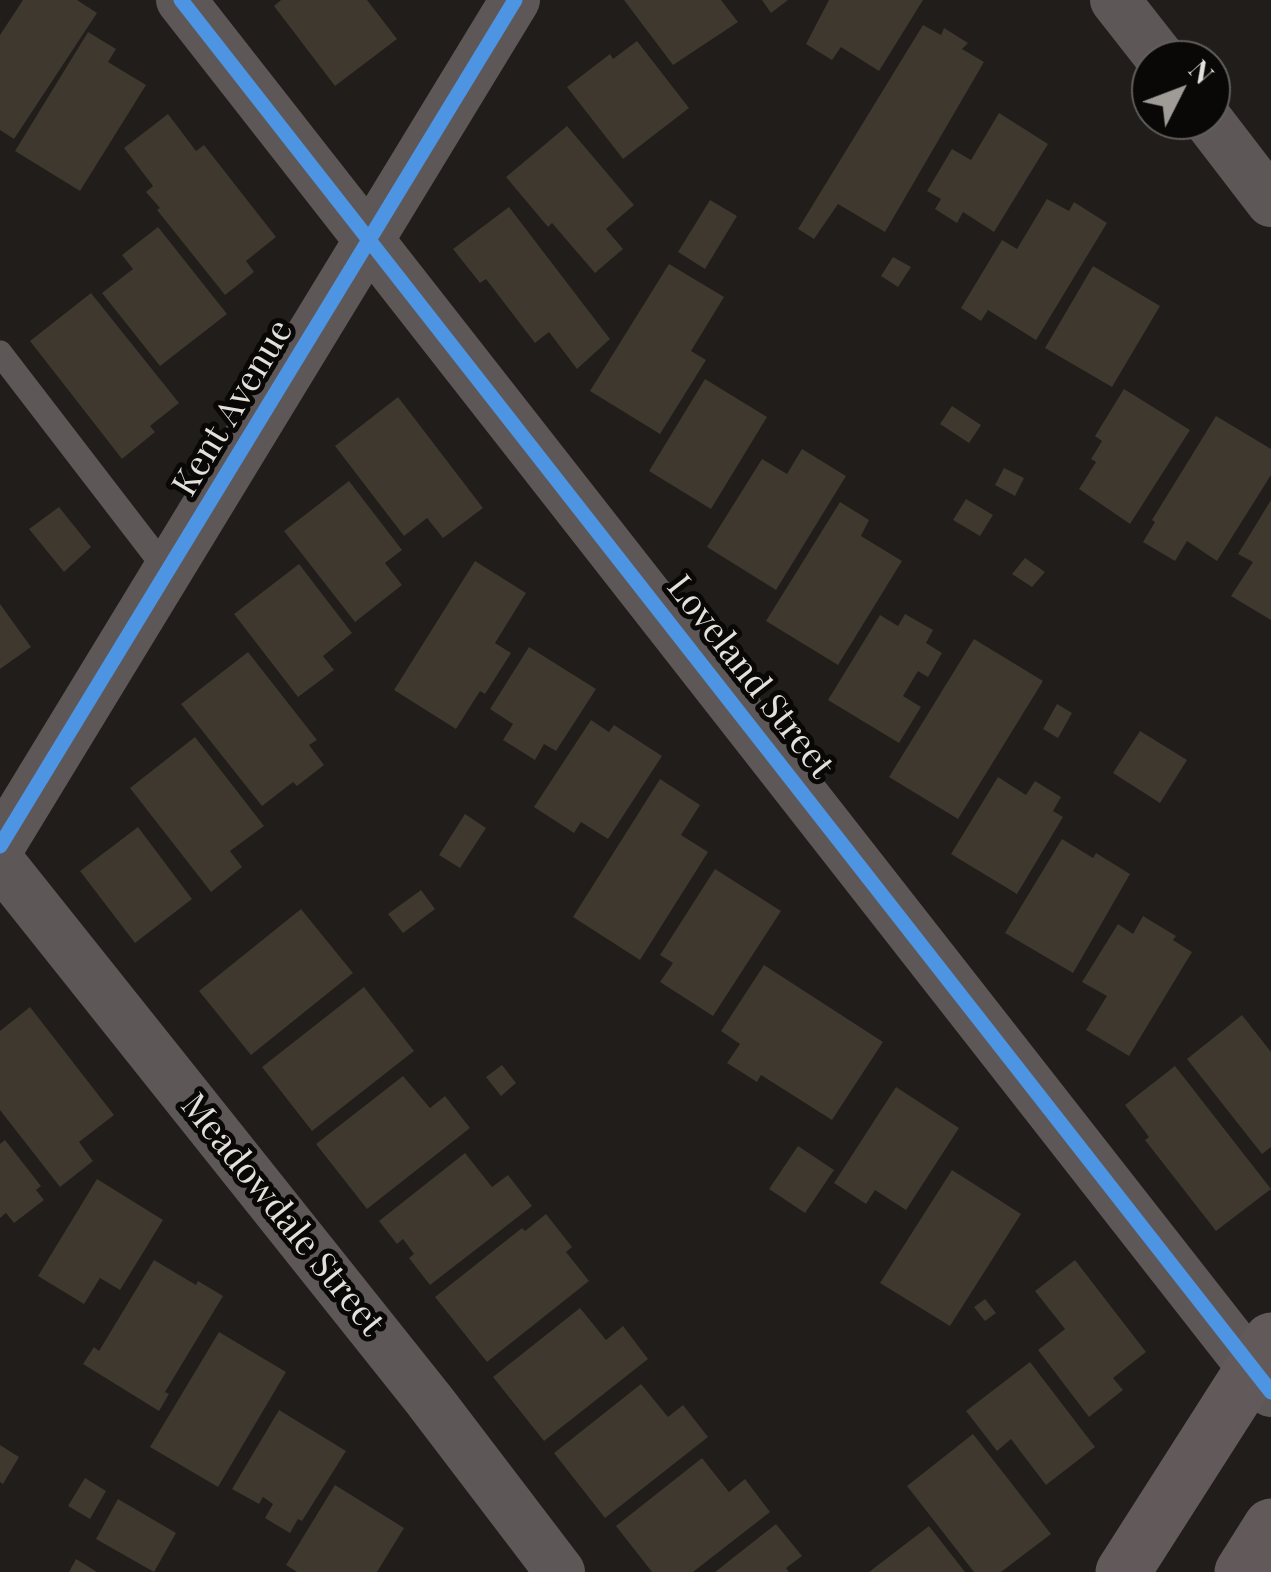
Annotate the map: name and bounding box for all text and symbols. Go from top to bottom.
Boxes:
north arrow [1131,40,1231,140]
text: N [1182,51,1223,91]
street label: Kent Avenue [164,312,302,504]
street label: Loveland Street [658,567,842,787]
street label: Meadowdale Street [172,1086,392,1344]

